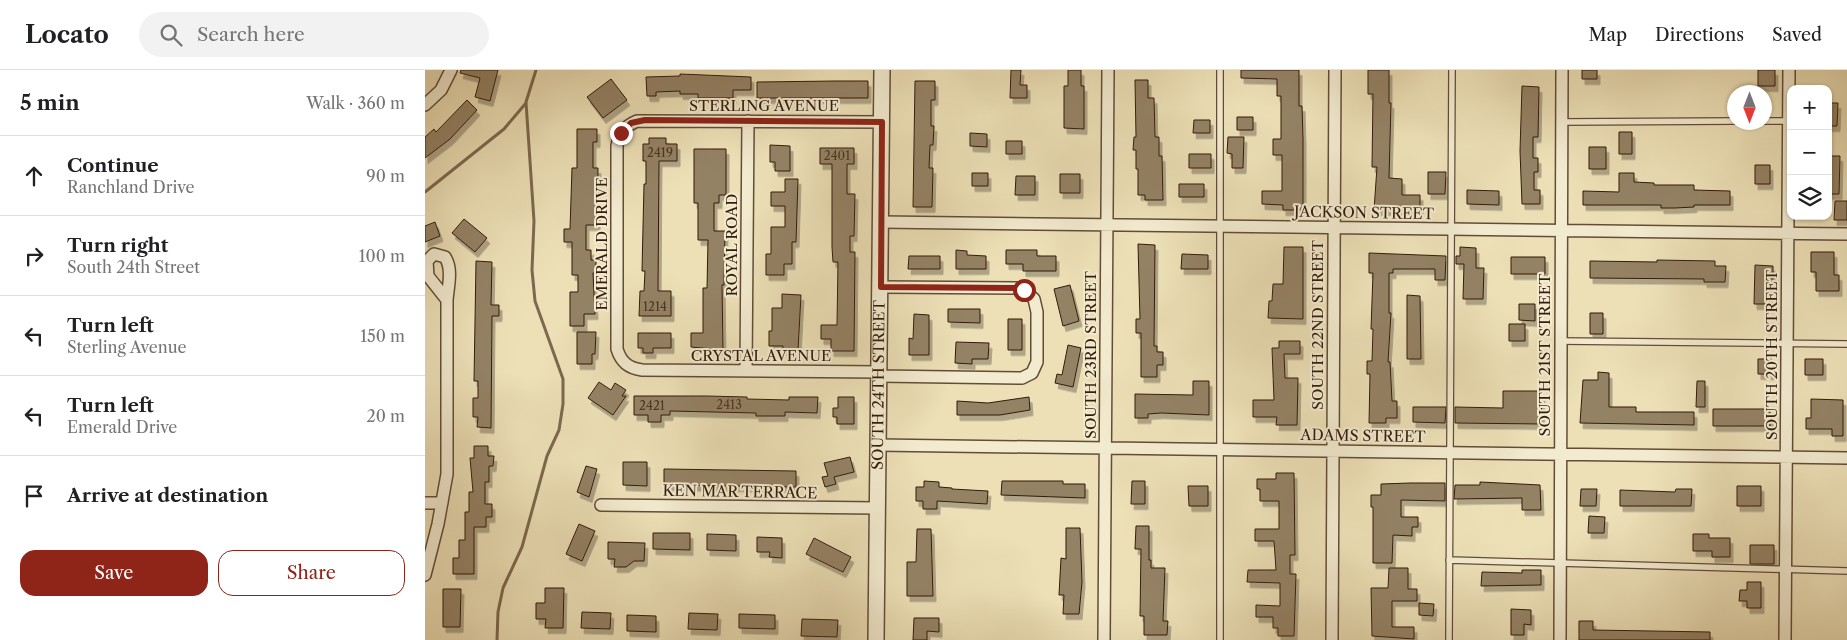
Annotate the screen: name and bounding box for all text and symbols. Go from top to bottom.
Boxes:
search box [139,12,489,57]
text: Locato [25,20,109,49]
icon: search [157,21,185,49]
text: Search here [197,23,305,46]
text: Map [1588,24,1627,46]
text: Directions [1655,24,1744,46]
text: Saved [1772,24,1822,46]
north arrow [1727,85,1772,130]
map controls [1787,85,1832,220]
button: + [1787,85,1832,130]
text: 5 min [20,90,80,115]
text: Walk · 360 m [306,93,405,113]
street label: STERLING AVENUE [689,96,839,115]
route end [610,122,633,145]
button: − [1787,130,1832,175]
house number: 2419 [647,145,673,160]
house number: 2401 [824,148,850,163]
text: Continue [67,154,159,177]
icon: ahead [20,162,48,190]
text: 90 m [366,166,405,186]
button: layers [1787,175,1832,220]
text: Ranchland Drive [67,177,194,197]
street label: EMERALD DRIVE [592,177,611,311]
street label: ROYAL ROAD [722,194,741,296]
street label: JACKSON STREET [1292,202,1435,223]
text: Turn right [67,234,168,257]
street label: SOUTH 22ND STREET [1308,239,1327,410]
icon: right [20,242,48,270]
text: 100 m [359,246,405,266]
text: South 24th Street [67,257,200,277]
street label: SOUTH 20TH STREET [1762,269,1781,440]
street label: SOUTH 23RD STREET [1081,270,1100,439]
street label: SOUTH 21ST STREET [1535,273,1554,436]
route start [1013,279,1036,302]
house number: 1214 [643,299,667,314]
street label: SOUTH 24TH STREET [868,299,889,470]
text: Turn left [67,314,154,337]
icon: left [20,322,48,350]
text: 150 m [360,326,405,346]
text: Sterling Avenue [67,337,187,357]
street label: CRYSTAL AVENUE [691,346,831,365]
text: Turn left [67,394,154,417]
house number: 2413 [716,397,742,412]
house number: 2421 [639,398,665,413]
icon: left [20,402,48,430]
text: 20 m [366,406,405,426]
text: Emerald Drive [67,417,177,437]
street label: ADAMS STREET [1299,425,1426,446]
street label: KEN MAR TERRACE [663,481,817,502]
icon: arrive [20,482,48,510]
text: Arrive at destination [67,484,268,507]
button: Save [20,550,208,596]
button: Share [218,550,405,596]

